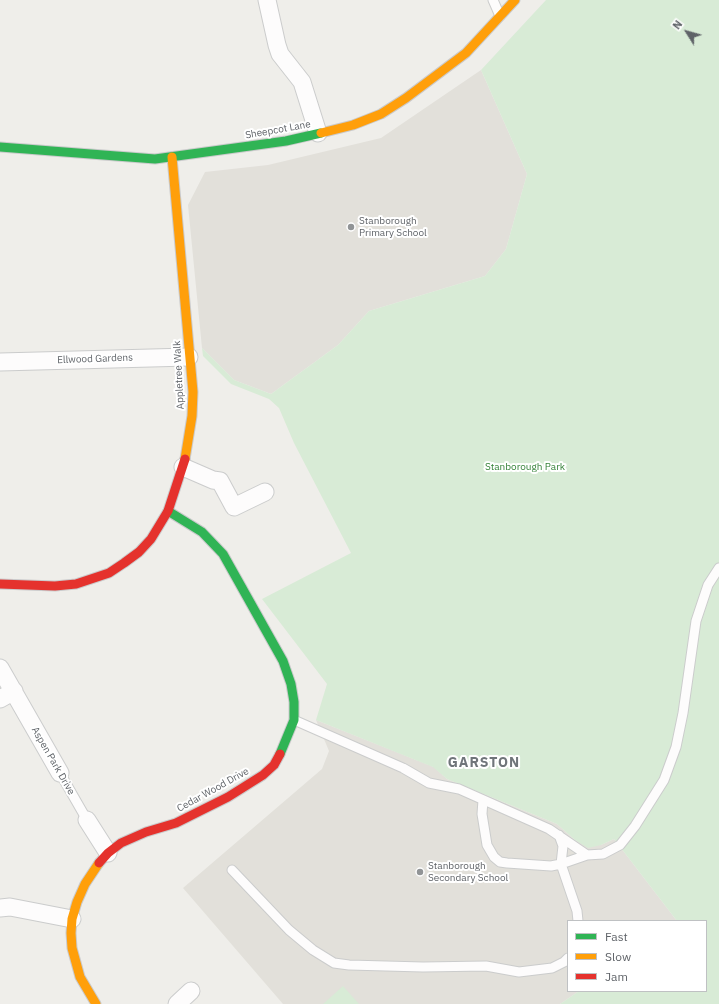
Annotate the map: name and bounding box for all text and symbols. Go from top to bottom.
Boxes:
north arrow [667,12,707,52]
text: N [669,17,685,32]
street label: Sheepcot Lane [244,118,312,142]
place label: Stanborough Primary School [359,215,427,238]
marker: Stanborough Primary School [346,222,356,232]
street label: Appletree Walk [171,340,187,410]
street label: Ellwood Gardens [57,352,133,366]
park label: Stanborough Park [485,461,565,473]
street label: Aspen Park Drive [29,725,77,797]
district label: GARSTON [448,755,520,771]
street label: Cedar Wood Drive [175,765,251,815]
place label: Stanborough Secondary School [428,860,508,884]
marker: Stanborough Secondary School [415,867,425,877]
legend [567,920,707,992]
text: Fast [605,929,628,944]
text: Slow [605,949,631,964]
text: Jam [605,969,628,984]

